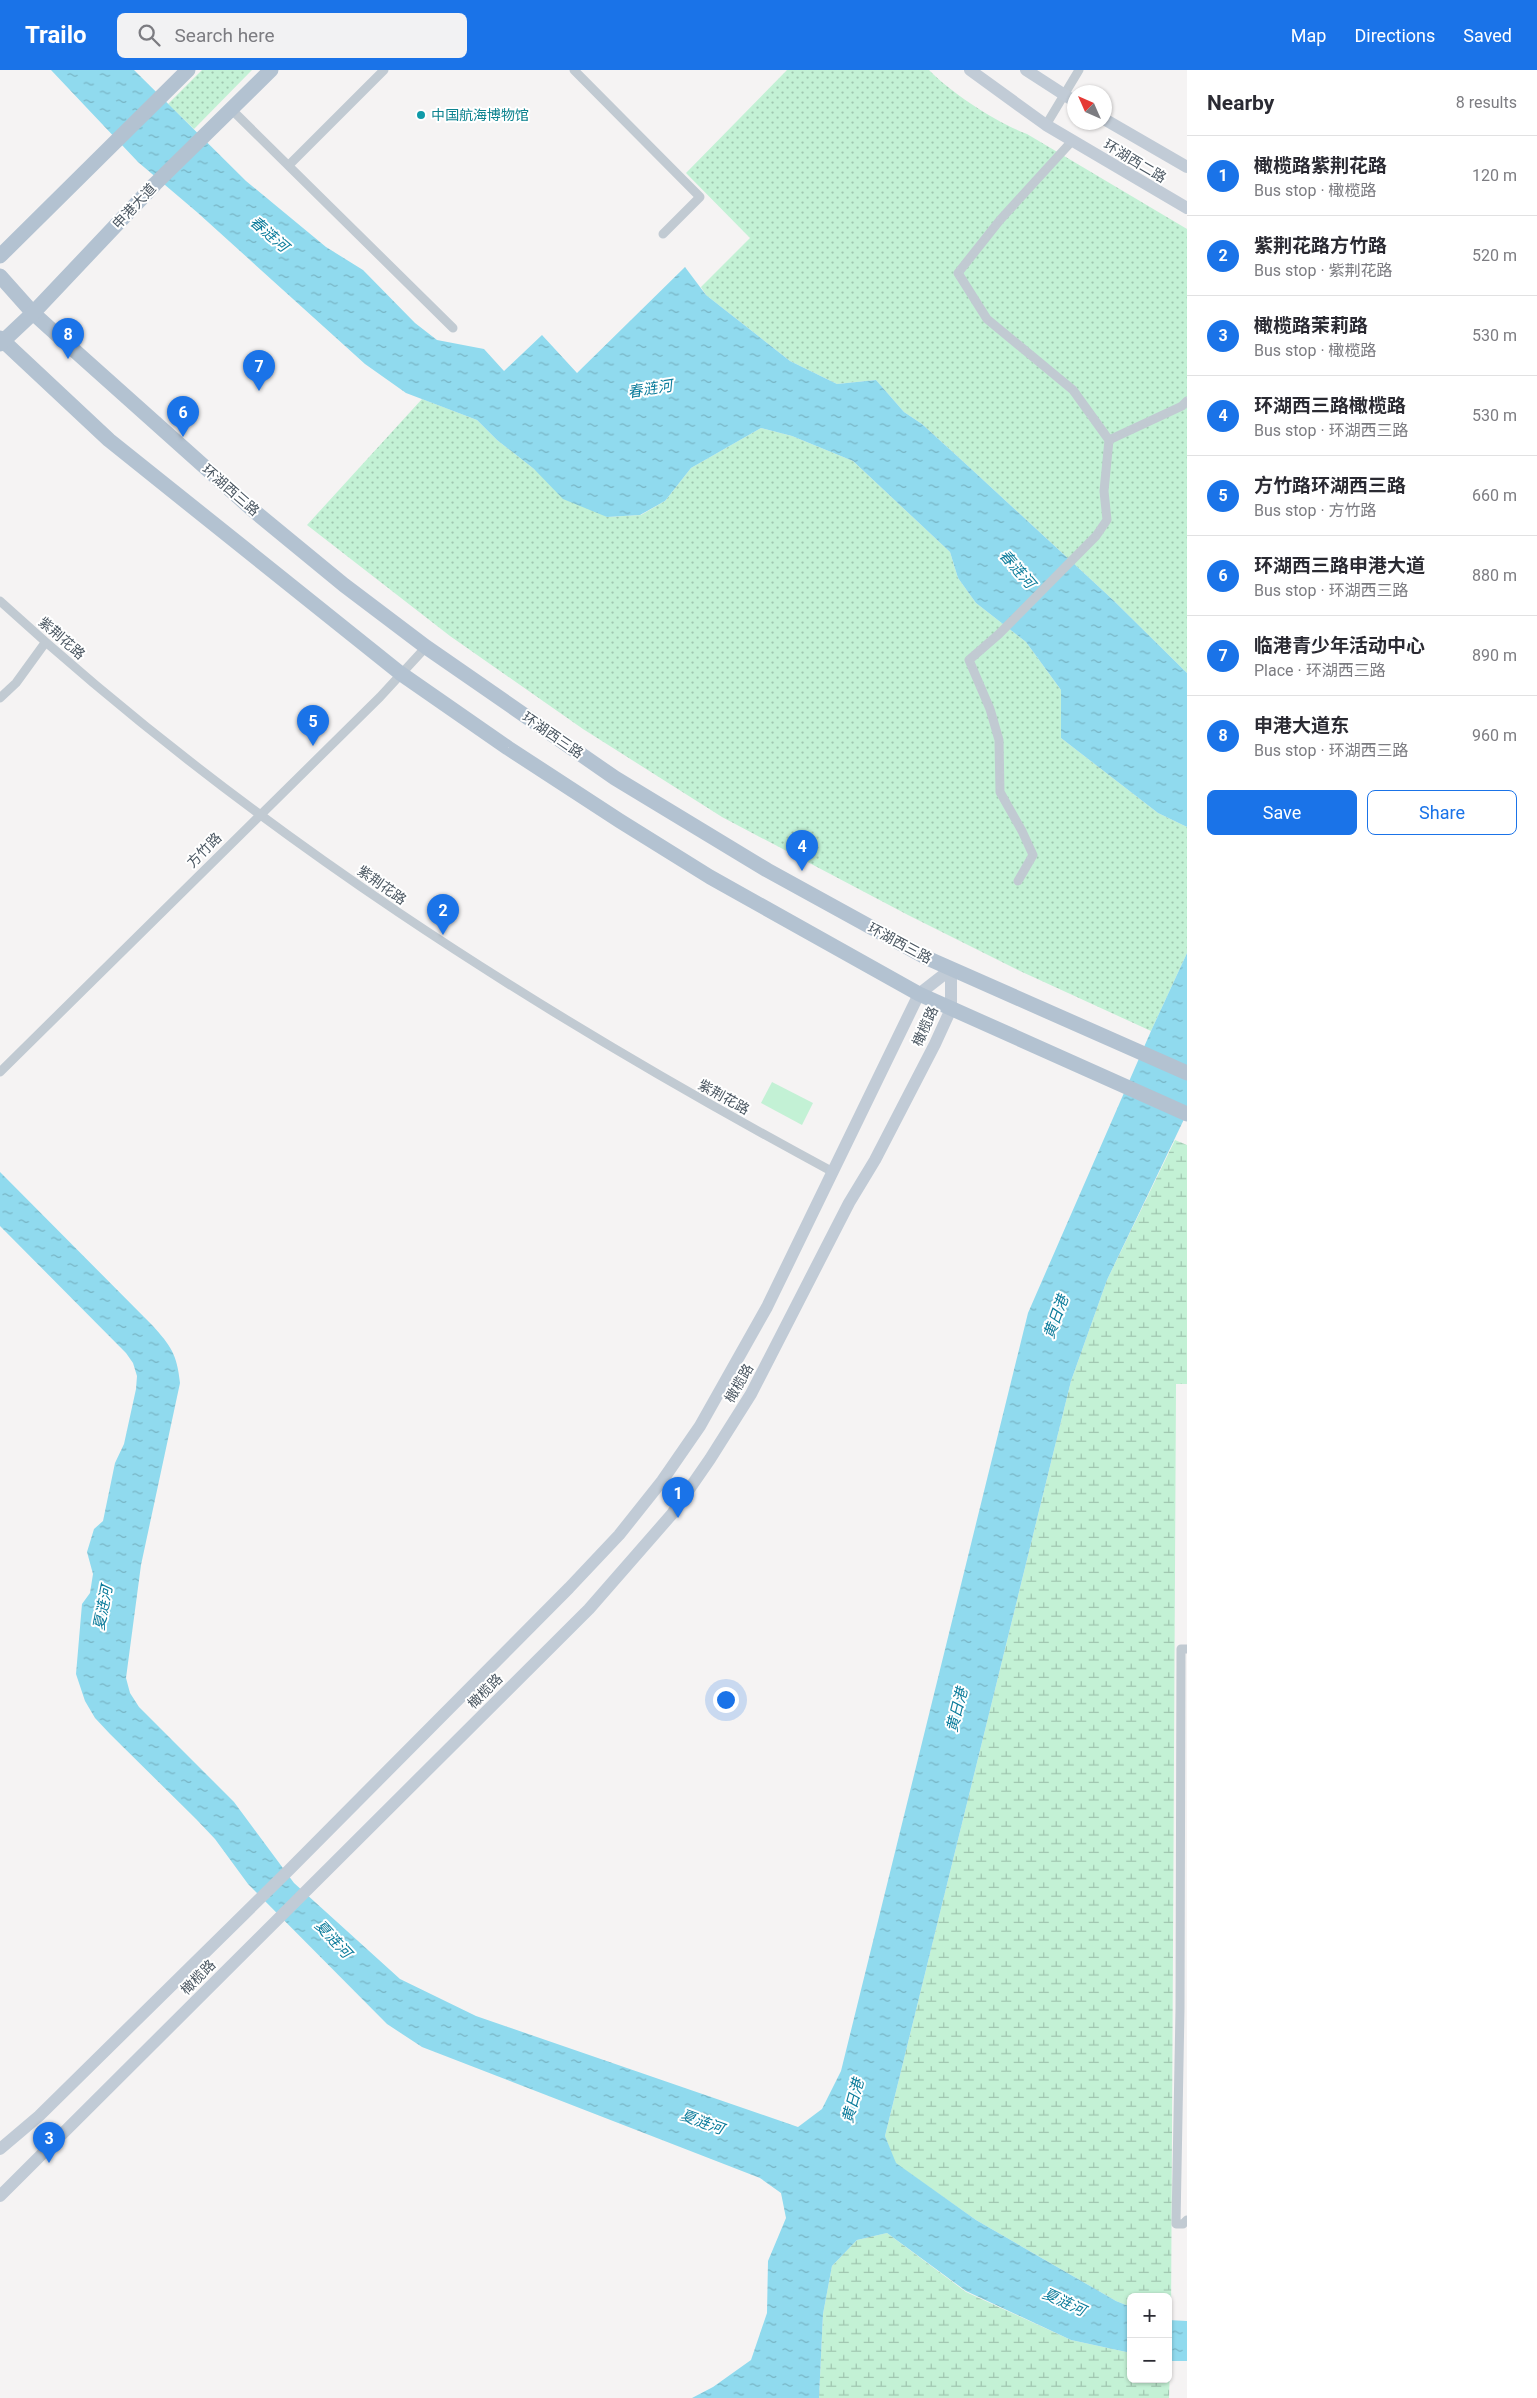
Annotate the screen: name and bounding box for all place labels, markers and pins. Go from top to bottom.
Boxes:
place label: 中国航海博物馆 [431,107,529,123]
marker: 中国航海博物馆 [415,109,427,121]
pin: 8 [52,318,84,359]
pin: 7 [243,350,275,391]
pin: 6 [167,396,199,437]
pin: 5 [297,705,329,746]
pin: 4 [786,830,818,871]
pin: 2 [427,894,459,935]
pin: 1 [662,1477,694,1518]
pin: 3 [33,2122,65,2163]

